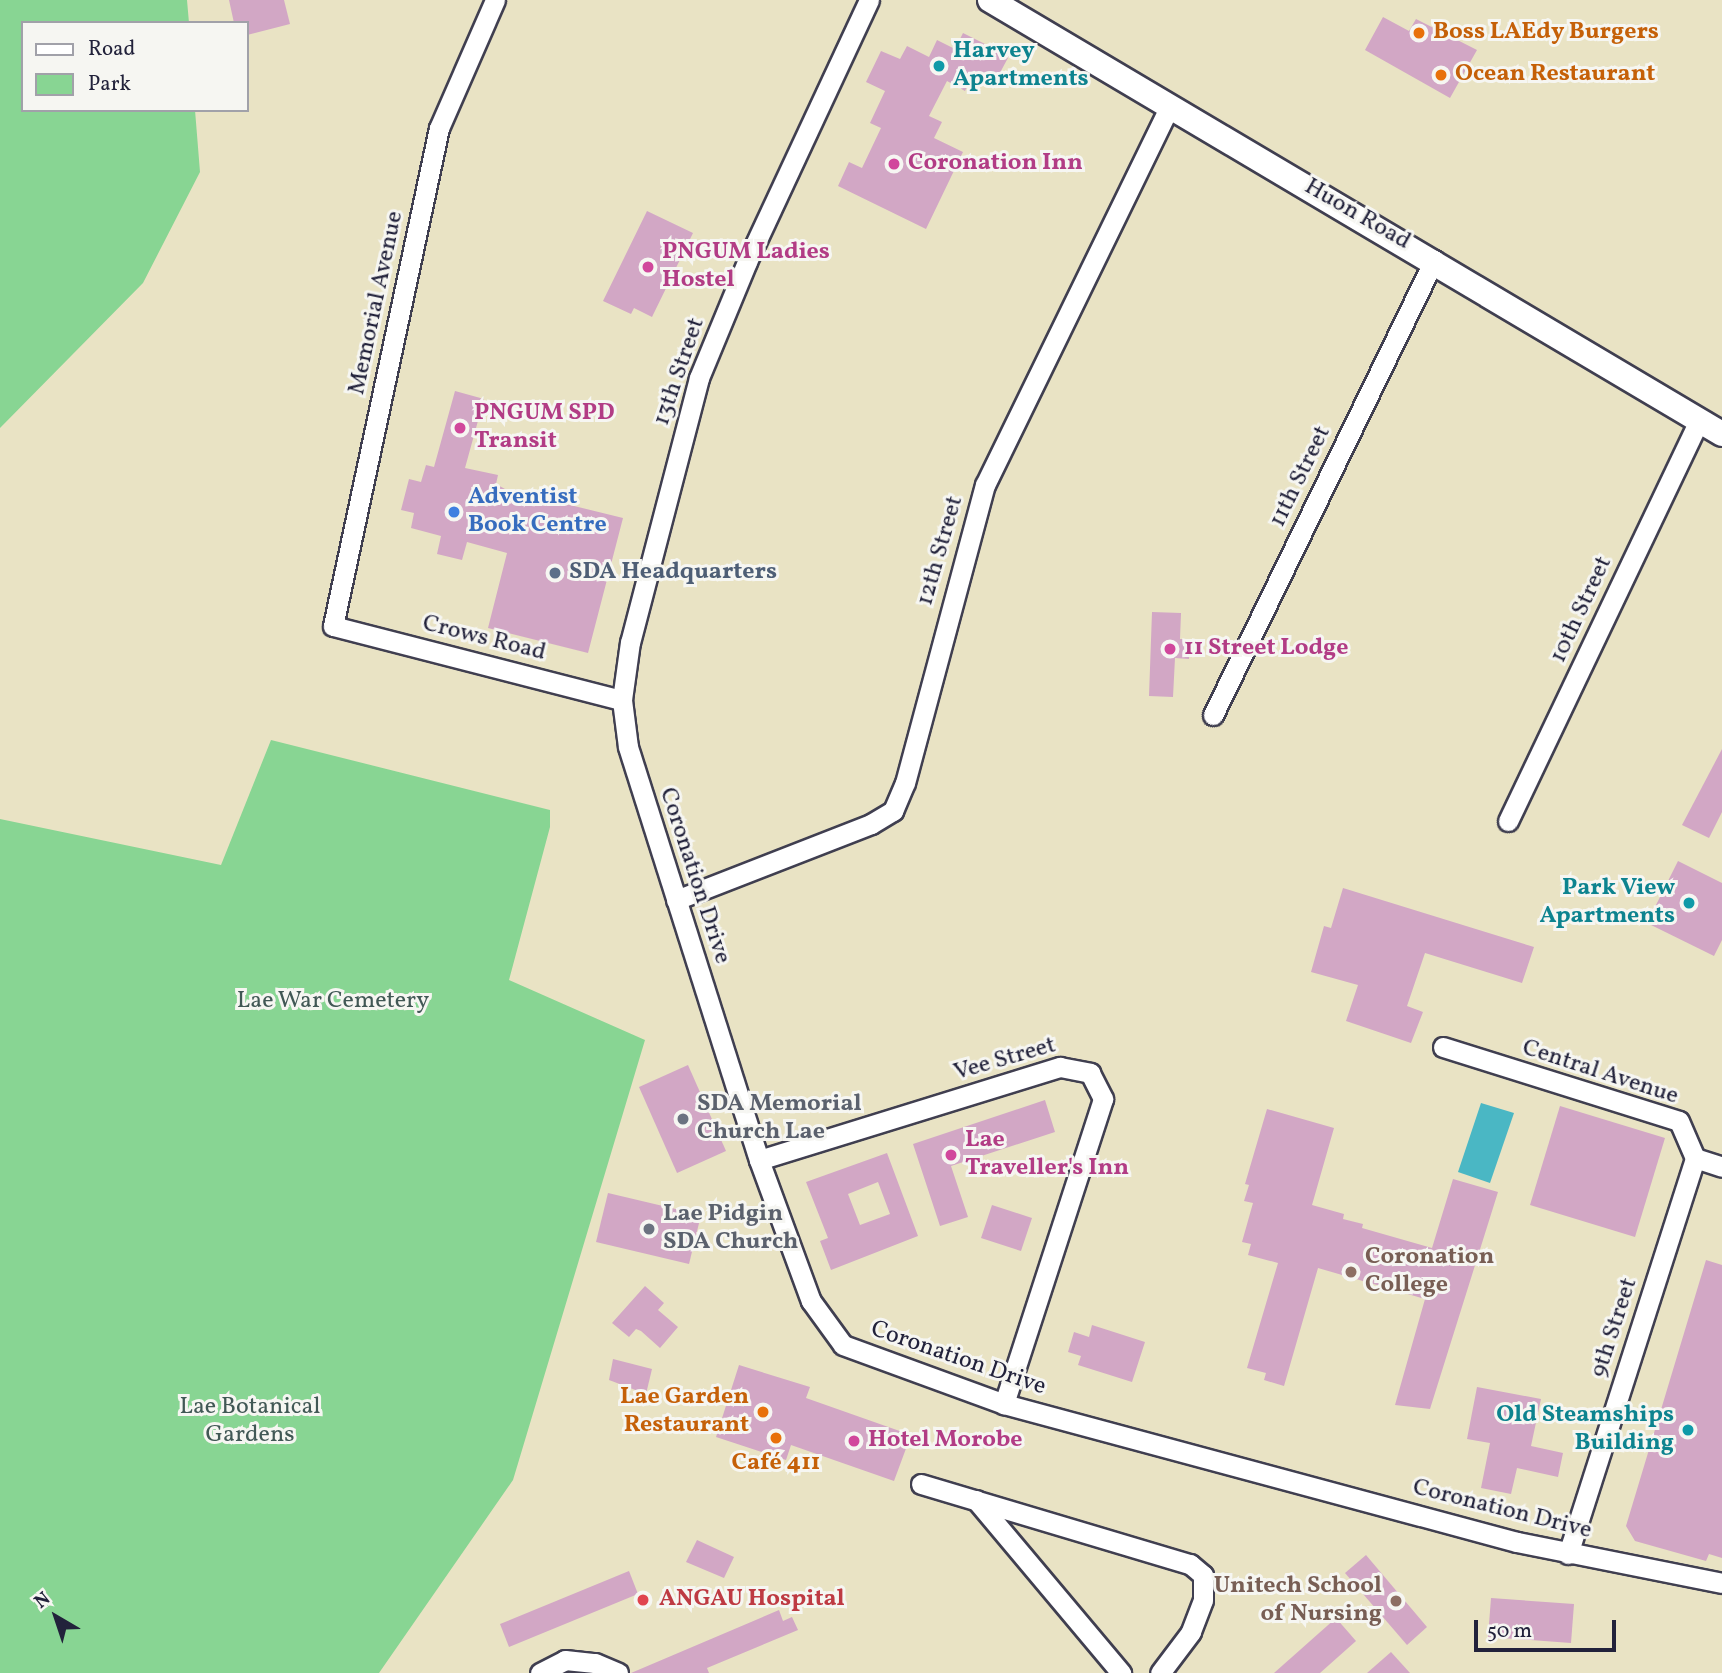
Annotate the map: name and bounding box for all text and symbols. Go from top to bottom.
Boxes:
place label: Boss LAEdy Burgers [1433,19,1659,47]
legend [21,21,248,112]
marker: Boss LAEdy Burgers [1411,25,1427,41]
text: Road [88,35,135,64]
place label: Harvey Apartments [953,38,1089,94]
marker: Harvey Apartments [931,58,947,74]
place label: Ocean Restaurant [1455,61,1655,89]
marker: Ocean Restaurant [1433,67,1449,83]
text: Park [88,70,131,99]
place label: Coronation Inn [908,150,1083,178]
marker: Coronation Inn [886,156,902,172]
street label: Huon Road [1299,173,1415,257]
street label: Memorial Avenue [343,209,411,397]
place label: PNGUM Ladies Hostel [662,239,830,295]
marker: PNGUM Ladies Hostel [640,259,656,275]
street label: 13th Street [648,314,712,430]
place label: PNGUM SPD Transit [474,400,615,456]
marker: PNGUM SPD Transit [452,420,468,436]
street label: 11th Street [1264,422,1338,532]
place label: Adventist Book Centre [468,484,607,540]
street label: 12th Street [912,493,970,609]
marker: Adventist Book Centre [446,504,462,520]
street label: 10th Street [1545,552,1619,668]
place label: SDA Headquarters [569,559,777,587]
marker: SDA Headquarters [547,565,563,581]
street label: Crows Road [419,610,549,668]
place label: 11 Street Lodge [1184,635,1348,663]
marker: 11 Street Lodge [1162,641,1178,657]
street label: Coronation Drive [652,784,736,968]
place label: Park View Apartments [1539,875,1675,931]
marker: Park View Apartments [1681,895,1697,911]
park label: Lae War Cemetery [236,988,430,1016]
street label: Vee Street [951,1032,1059,1088]
street label: Central Avenue [1518,1034,1682,1112]
place label: SDA Memorial Church Lae [697,1091,862,1147]
marker: SDA Memorial Church Lae [675,1111,691,1127]
place label: Lae Traveller's Inn [965,1127,1129,1183]
marker: Lae Traveller's Inn [943,1147,959,1163]
place label: Lae Pidgin SDA Church [663,1201,798,1257]
marker: Lae Pidgin SDA Church [641,1221,657,1237]
place label: Coronation College [1365,1244,1494,1300]
marker: Coronation College [1343,1264,1359,1280]
street label: 9th Street [1585,1275,1645,1381]
street label: Coronation Drive [867,1316,1049,1402]
place label: Lae Garden Restaurant [620,1384,749,1440]
park label: Lae Botanical Gardens [179,1394,321,1450]
place label: Old Steamships Building [1496,1402,1674,1458]
marker: Lae Garden Restaurant [755,1404,771,1420]
marker: Old Steamships Building [1680,1422,1696,1438]
place label: Hotel Morobe [868,1427,1023,1455]
marker: Café 411 [768,1430,784,1446]
marker: Hotel Morobe [846,1433,862,1449]
place label: Café 411 [732,1450,820,1478]
street label: Coronation Drive [1410,1474,1594,1546]
place label: Unitech School of Nursing [1214,1573,1382,1629]
north arrow [21,1582,91,1652]
text: N [29,1586,56,1615]
place label: ANGAU Hospital [659,1586,845,1614]
marker: ANGAU Hospital [633,1590,653,1610]
marker: Unitech School of Nursing [1388,1593,1404,1609]
scale bar [1477,1606,1619,1650]
text: 50 m [1487,1617,1532,1646]

